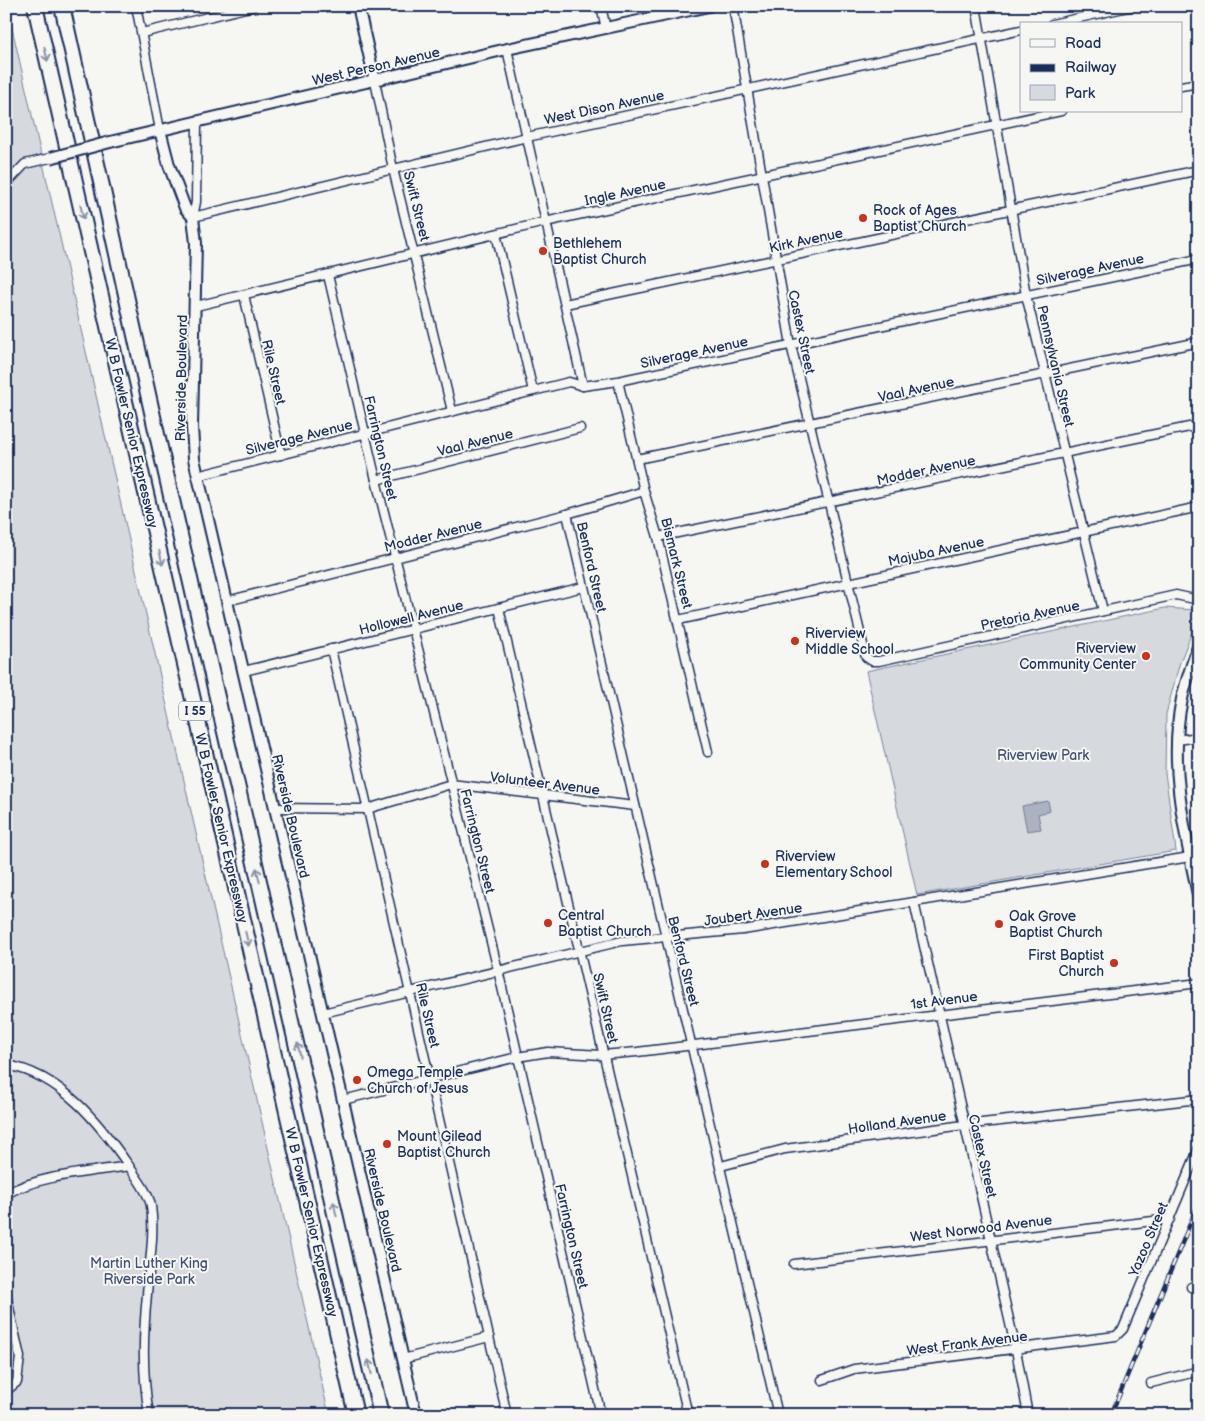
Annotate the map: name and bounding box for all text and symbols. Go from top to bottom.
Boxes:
legend [1020,22,1182,112]
text: Road [1065,34,1101,53]
street label: West Person Avenue [311,44,442,89]
one-way arrow [41,45,51,61]
text: Railway [1065,58,1116,77]
text: Park [1065,84,1096,103]
street label: West Dison Avenue [543,86,666,129]
street label: Swift Street [400,169,434,244]
street label: Ingle Avenue [583,176,667,209]
place label: Rock of Ages Baptist Church [873,202,967,235]
one-way arrow [78,204,87,220]
marker: Rock of Ages Baptist Church [857,212,869,224]
street label: Kirk Avenue [768,224,845,257]
place label: Bethlehem Baptist Church [553,235,647,268]
marker: Bethlehem Baptist Church [537,245,549,257]
street label: Silverage Avenue [1035,250,1145,289]
street label: Castex Street [784,289,819,376]
street label: Pennsylvania Street [1033,304,1078,429]
street label: Riverside Boulevard [172,315,191,442]
street label: Silverage Avenue [639,333,749,372]
street label: W B Fowler Senior Expressway [101,337,162,530]
street label: Rile Street [258,338,289,407]
street label: Vaal Avenue [877,373,956,406]
street label: Farrington Street [360,394,401,503]
street label: Silverage Avenue [244,416,354,459]
street label: Vaal Avenue [436,425,515,460]
street label: Modder Avenue [875,452,977,489]
street label: Modder Avenue [382,515,484,556]
street label: Bismark Street [657,516,696,611]
street label: Benford Street [573,520,610,615]
street label: Majuba Avenue [887,533,986,570]
one-way arrow [157,550,166,566]
street label: Hollowell Avenue [357,596,465,639]
street label: Pretoria Avenue [979,597,1081,634]
place label: Riverview Middle School [805,625,894,658]
marker: Riverview Middle School [789,635,801,647]
place label: Riverview Community Center [1019,640,1137,673]
marker: Riverview Community Center [1140,650,1152,662]
road number: I 55 [179,701,211,720]
street label: W B Fowler Senior Expressway [191,732,252,925]
park label: Riverview Park [997,747,1089,764]
street label: Riverside Boulevard [268,752,313,880]
street label: Volunteer Avenue [489,768,601,799]
street label: Farrington Street [456,787,499,896]
place label: Riverview Elementary School [775,848,893,881]
marker: Riverview Elementary School [759,858,771,870]
one-way arrow [253,867,262,883]
street label: Joubert Avenue [703,899,803,930]
place label: Central Baptist Church [558,907,652,940]
place label: Oak Grove Baptist Church [1009,908,1103,941]
street label: Benford Street [664,914,703,1009]
marker: Central Baptist Church [542,917,554,929]
marker: Oak Grove Baptist Church [993,918,1005,930]
one-way arrow [243,930,253,946]
place label: First Baptist Church [1028,947,1105,980]
marker: First Baptist Church [1108,957,1120,969]
street label: Swift Street [589,971,622,1046]
street label: Rile Street [412,981,443,1050]
street label: 1st Avenue [910,988,979,1013]
one-way arrow [294,1043,303,1059]
place label: Omega Temple Church of Jesus [367,1064,468,1097]
marker: Omega Temple Church of Jesus [351,1074,363,1086]
street label: Holland Avenue [847,1107,947,1138]
street label: Castex Street [965,1113,1001,1200]
street label: W B Fowler Senior Expressway [281,1126,342,1319]
place label: Mount Gilead Baptist Church [397,1128,491,1161]
marker: Mount Gilead Baptist Church [381,1138,393,1150]
street label: Riverside Boulevard [360,1146,405,1274]
street label: Farrington Street [551,1182,592,1291]
street label: Yazoo Street [1125,1199,1172,1280]
one-way arrow [330,1201,339,1217]
street label: West Norwood Avenue [909,1211,1053,1246]
park label: Martin Luther King Riverside Park [90,1255,208,1288]
street label: West Frank Avenue [906,1328,1029,1359]
one-way arrow [365,1360,374,1376]

